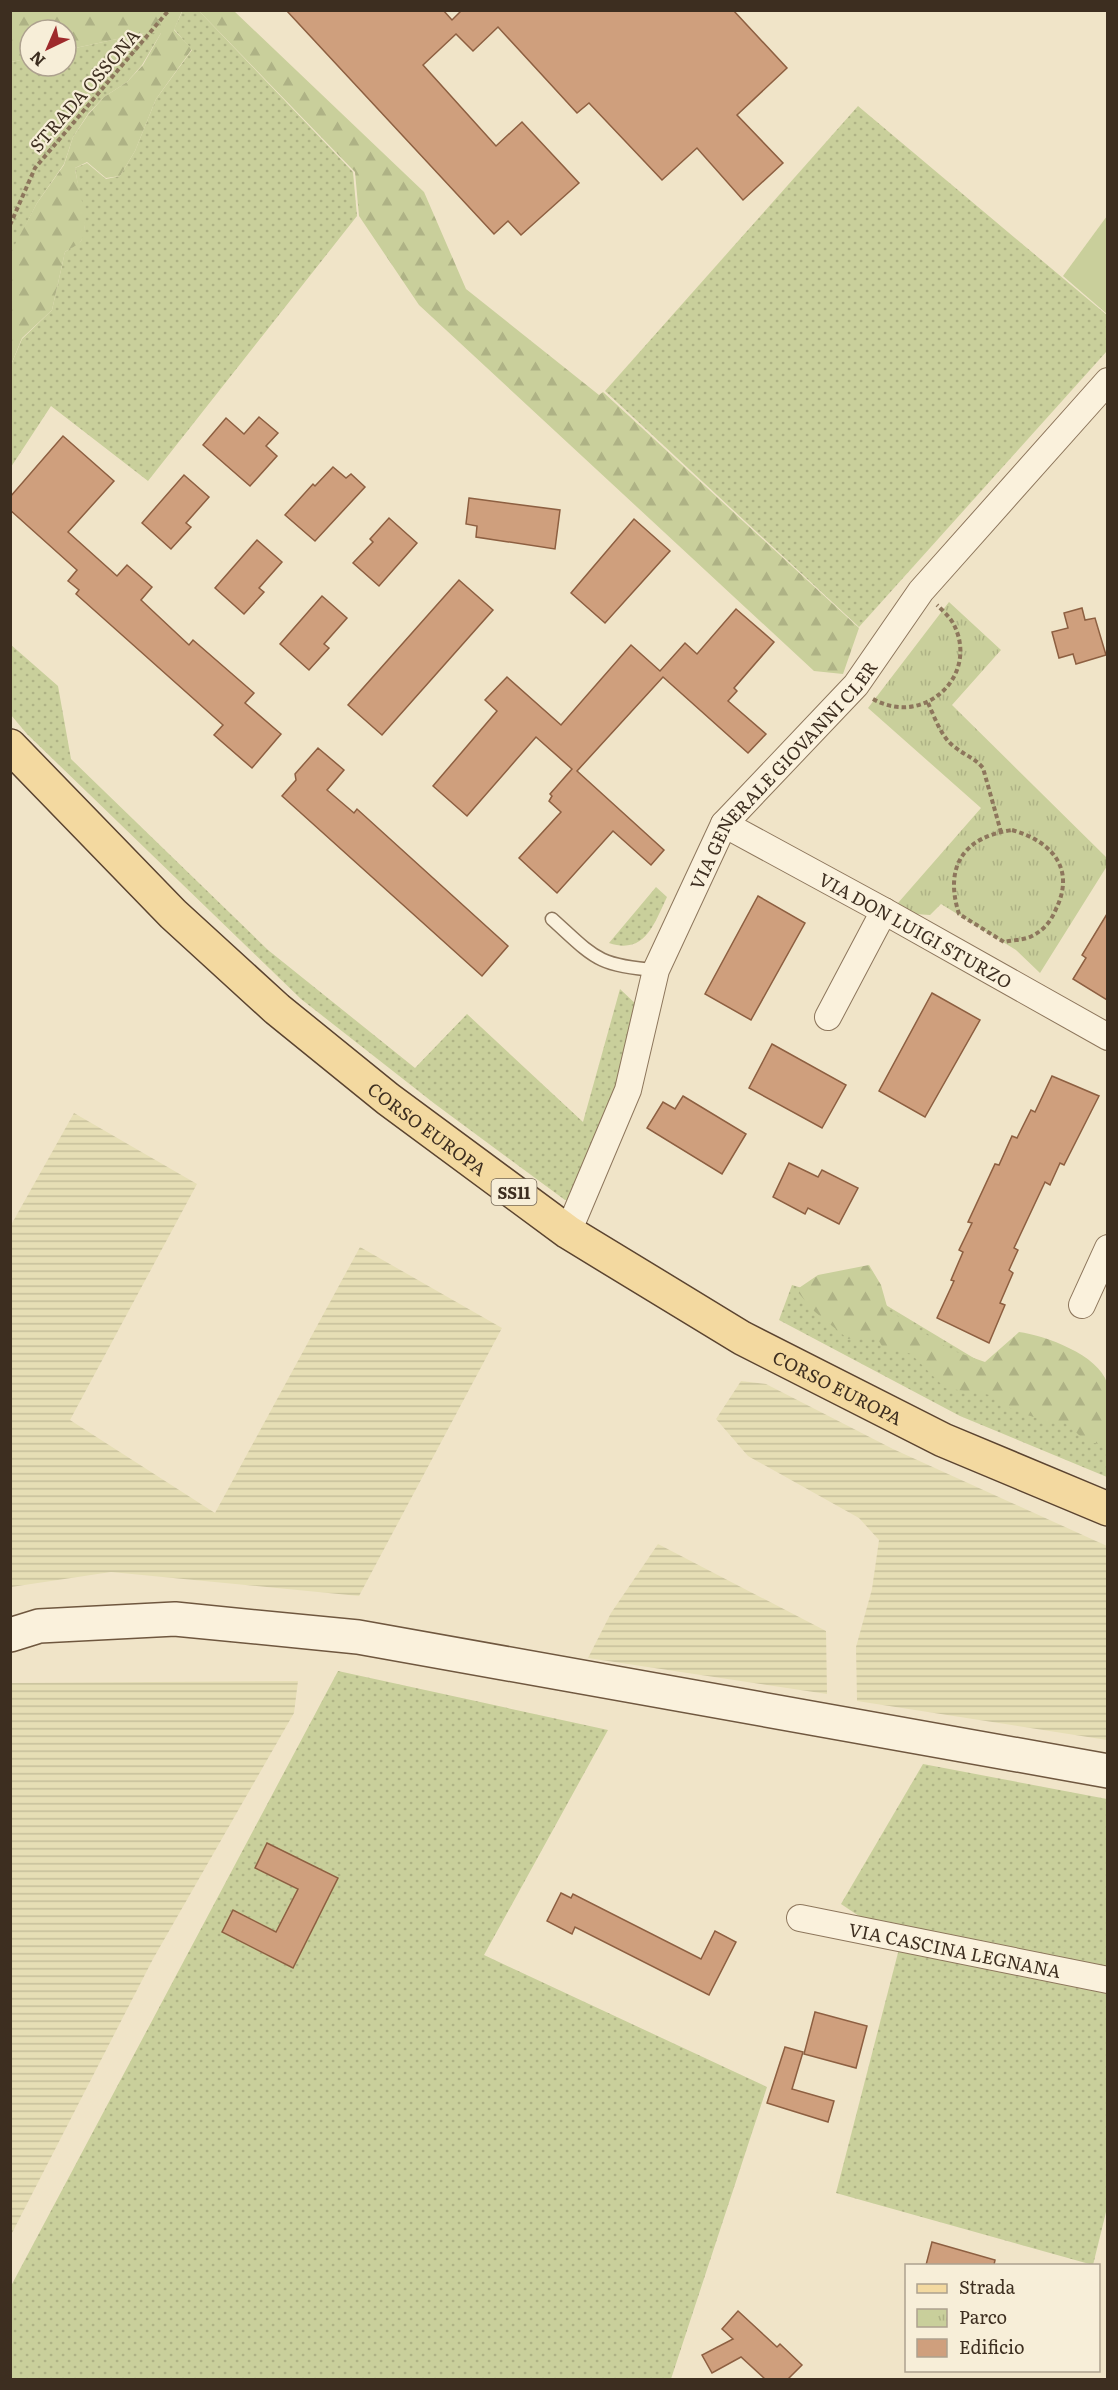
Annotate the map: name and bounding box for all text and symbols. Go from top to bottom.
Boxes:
north arrow [18,18,78,78]
street label: STRADA OSSONA [25,24,143,156]
street label: VIA GENERALE GIOVANNI CLER [682,654,883,893]
street label: VIA DON LUIGI STURZO [814,865,1018,994]
street label: CORSO EUROPA [363,1075,493,1181]
road number: SS11 [492,1179,536,1205]
street label: CORSO EUROPA [769,1343,907,1431]
street label: VIA CASCINA LEGNANA [846,1915,1063,1984]
legend [905,2264,1100,2372]
text: Strada [959,2273,1016,2300]
text: Parco [959,2303,1007,2330]
text: Edificio [959,2333,1025,2360]

